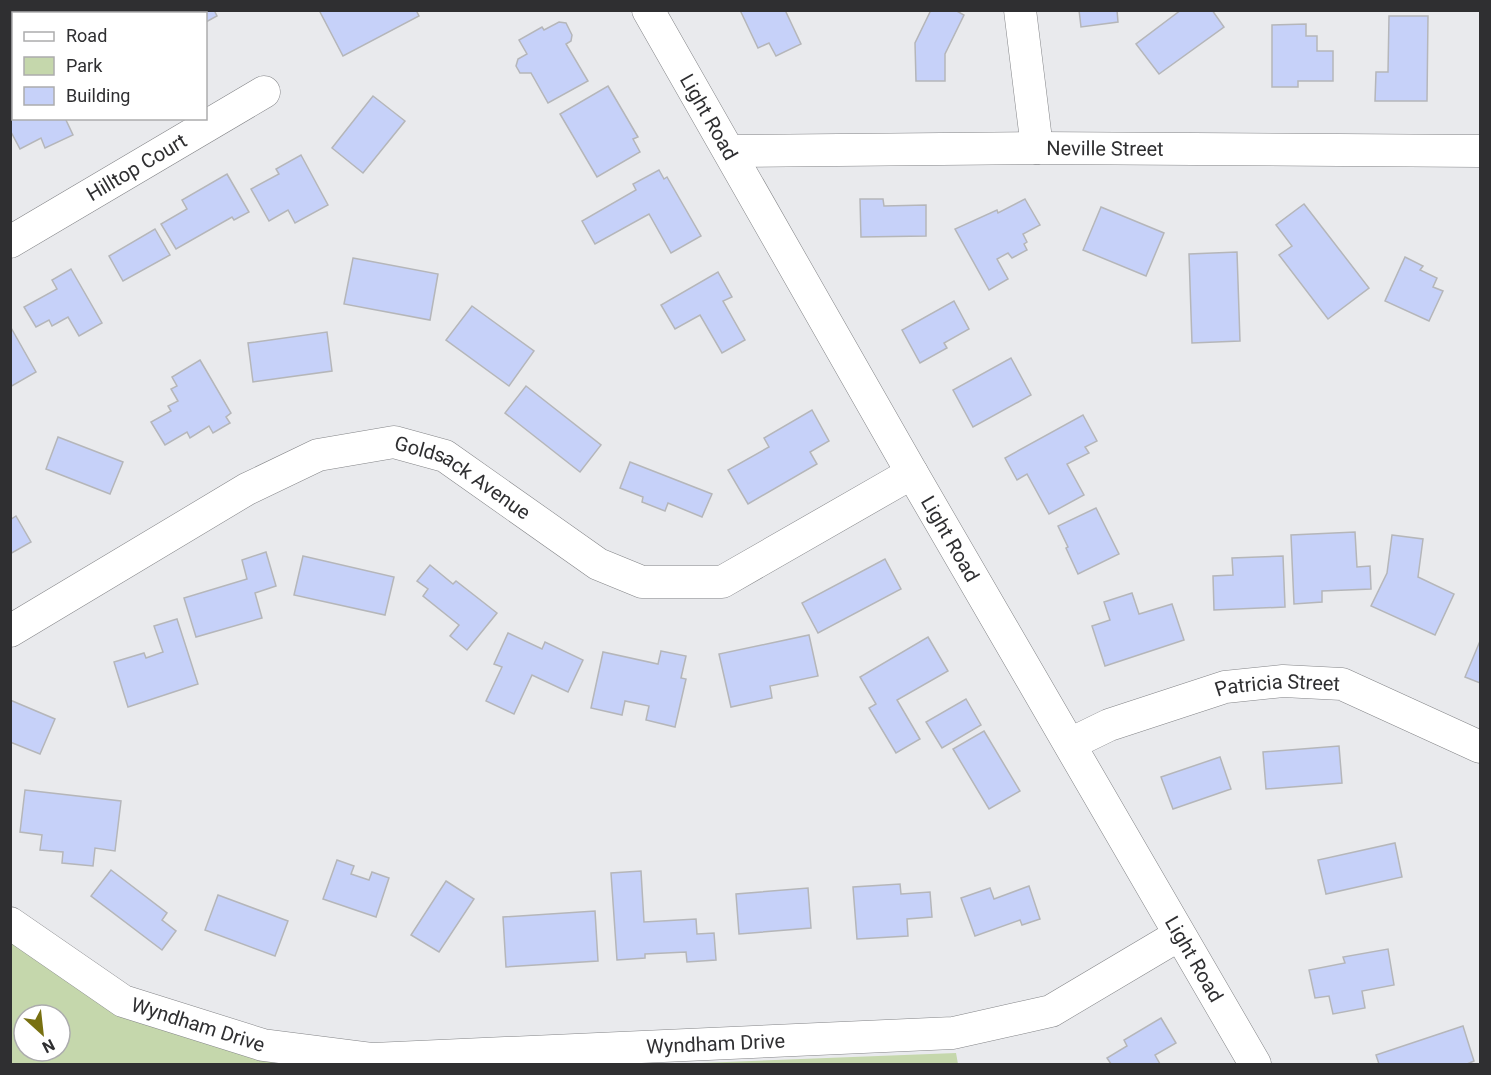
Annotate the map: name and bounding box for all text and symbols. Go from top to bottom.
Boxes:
legend [12,12,207,120]
text: Road [66,25,107,46]
text: Park [66,55,103,76]
street label: Light Road [675,70,743,164]
text: Building [66,85,130,106]
street label: Hilltop Court [82,128,191,206]
street label: Neville Street [1046,136,1164,161]
street label: Goldsack Avenue [392,431,535,524]
street label: Light Road [916,492,984,586]
street label: Patricia Street [1212,669,1341,702]
street label: Light Road [1160,912,1228,1006]
street label: Wyndham Drive [128,992,268,1057]
north arrow [12,1003,72,1063]
street label: Wyndham Drive [646,1029,786,1059]
text: N [39,1035,58,1057]

